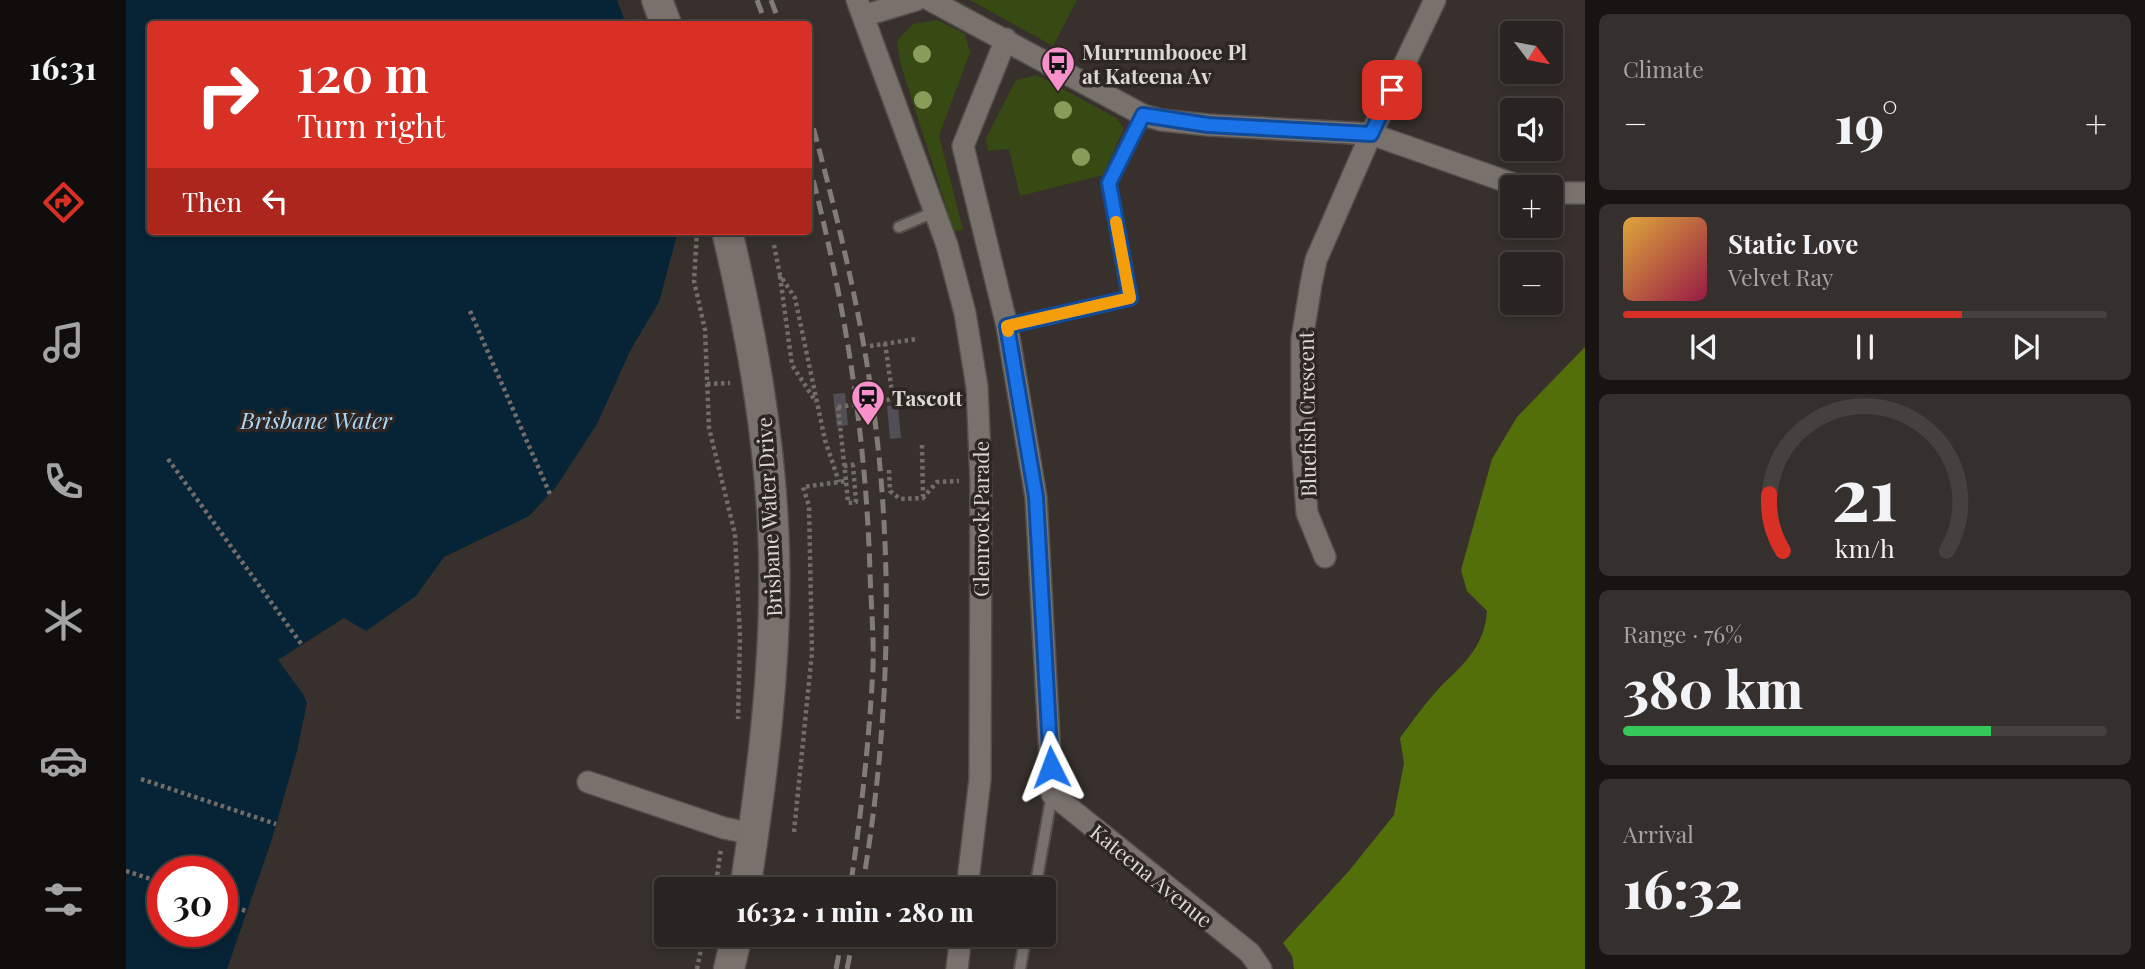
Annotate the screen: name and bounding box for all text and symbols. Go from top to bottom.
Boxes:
north arrow [1500,21,1563,84]
map controls [1500,21,1563,315]
place label: Murrumbooee Pl at Kateena Av [1082,37,1248,89]
text: 120 m [297,40,429,105]
bus stop icon: Murrumbooee Pl at Kateena Av [1039,44,1077,93]
text: 16:31 [29,45,97,88]
icon: right [182,49,273,140]
text: Climate [1623,53,1704,84]
pin [1362,60,1422,120]
icon: arrive [1373,71,1411,109]
text: 19° [1835,88,1898,157]
text: − [1623,97,1648,148]
text: + [2085,97,2107,148]
button: sound [1500,98,1563,161]
text: Turn right [297,103,445,146]
button: + [1500,175,1563,238]
icon: directions [39,178,88,227]
icon: left [256,182,294,220]
text: Then [182,184,242,219]
text: Static Love [1728,226,1858,261]
button: − [1500,252,1563,315]
text: Velvet Ray [1728,261,1833,292]
icon: music [39,318,88,367]
icon: previous [1685,328,1723,366]
icon: pause [1846,328,1884,366]
icon: next [2007,328,2045,366]
street label: Bluefish Crescent [1291,330,1321,497]
station icon: Tascott [849,378,887,427]
place label: Tascott [892,383,963,411]
water label: Brisbane Water [239,404,393,435]
street label: Brisbane Water Drive [749,416,787,618]
street label: Glenrock Parade [966,441,994,597]
text: 21 [1832,442,1898,539]
icon: phone [39,457,88,506]
text: km/h [1835,530,1895,563]
icon: climate [39,596,88,645]
text: Range · 76% [1623,618,1742,649]
text: 380 km [1623,653,1803,722]
position arrow [1014,730,1088,804]
icon: car [39,736,88,785]
street label: Kateena Avenue [1085,817,1219,933]
text: Arrival [1623,818,1694,849]
text: 16:32 [1623,853,1743,922]
speed limit sign: 30 [147,856,238,947]
icon: filters [39,875,88,924]
text: 16:32 · 1 min · 280 m [736,894,974,929]

